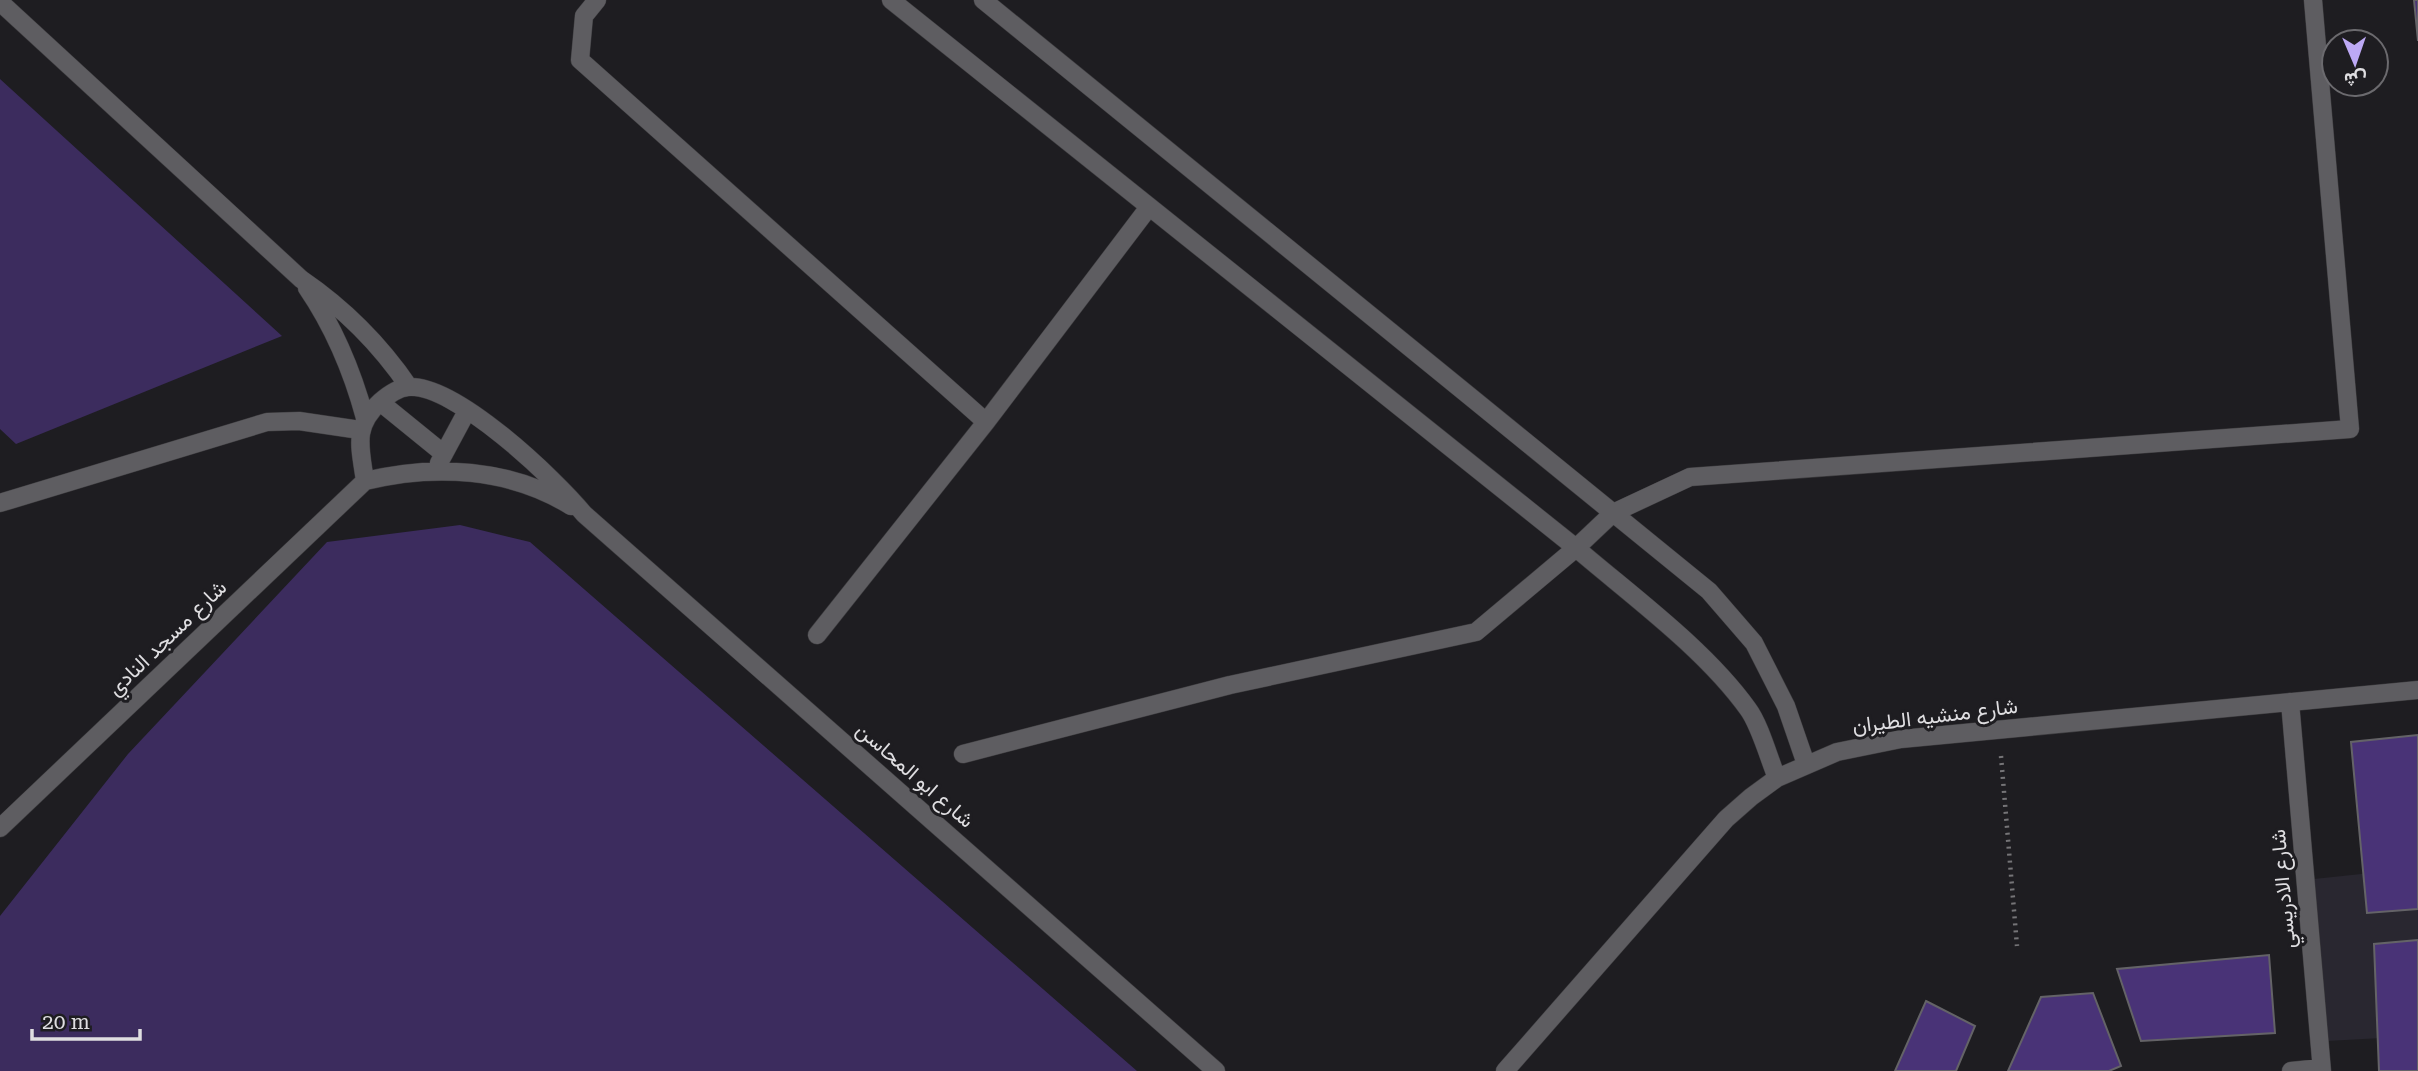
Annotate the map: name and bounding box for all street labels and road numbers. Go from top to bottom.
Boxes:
street label: شارع مسجد النادي [103,575,235,704]
street label: شارع منشيه الطيران [1851,694,2019,740]
street label: شارع ابو المحاسن [850,717,979,834]
street label: شارع الادريسي [2266,828,2305,950]

